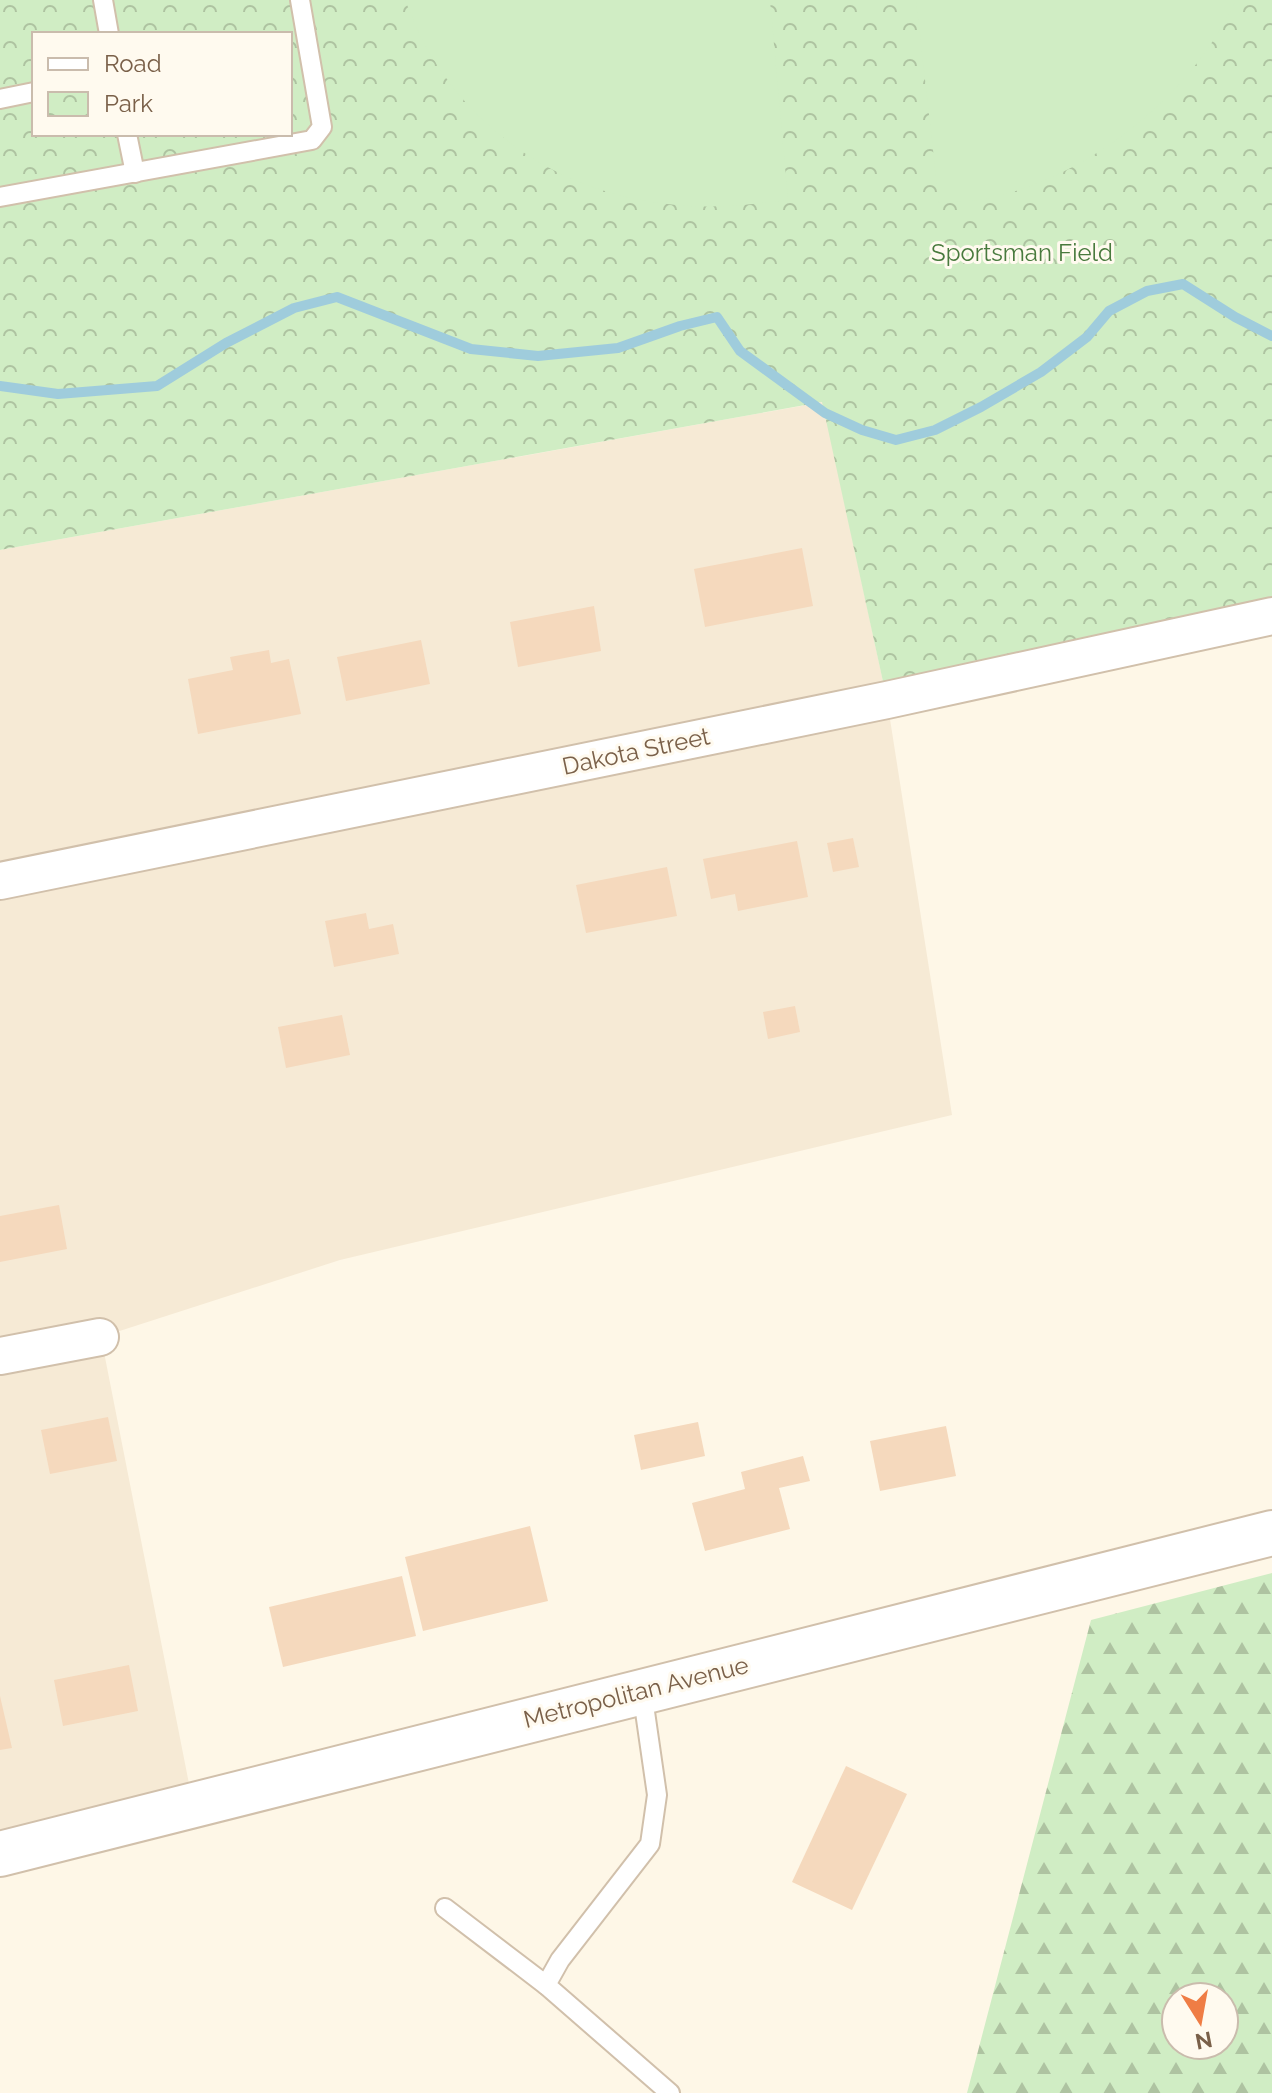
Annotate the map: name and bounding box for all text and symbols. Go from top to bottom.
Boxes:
legend [32,32,292,136]
text: Road [104,49,162,78]
text: Park [104,89,153,118]
park label: Sportsman Field [931,238,1113,267]
street label: Dakota Street [560,721,712,781]
street label: Metropolitan Avenue [521,1650,751,1734]
north arrow [1160,1981,1240,2061]
text: N [1193,2026,1215,2055]

